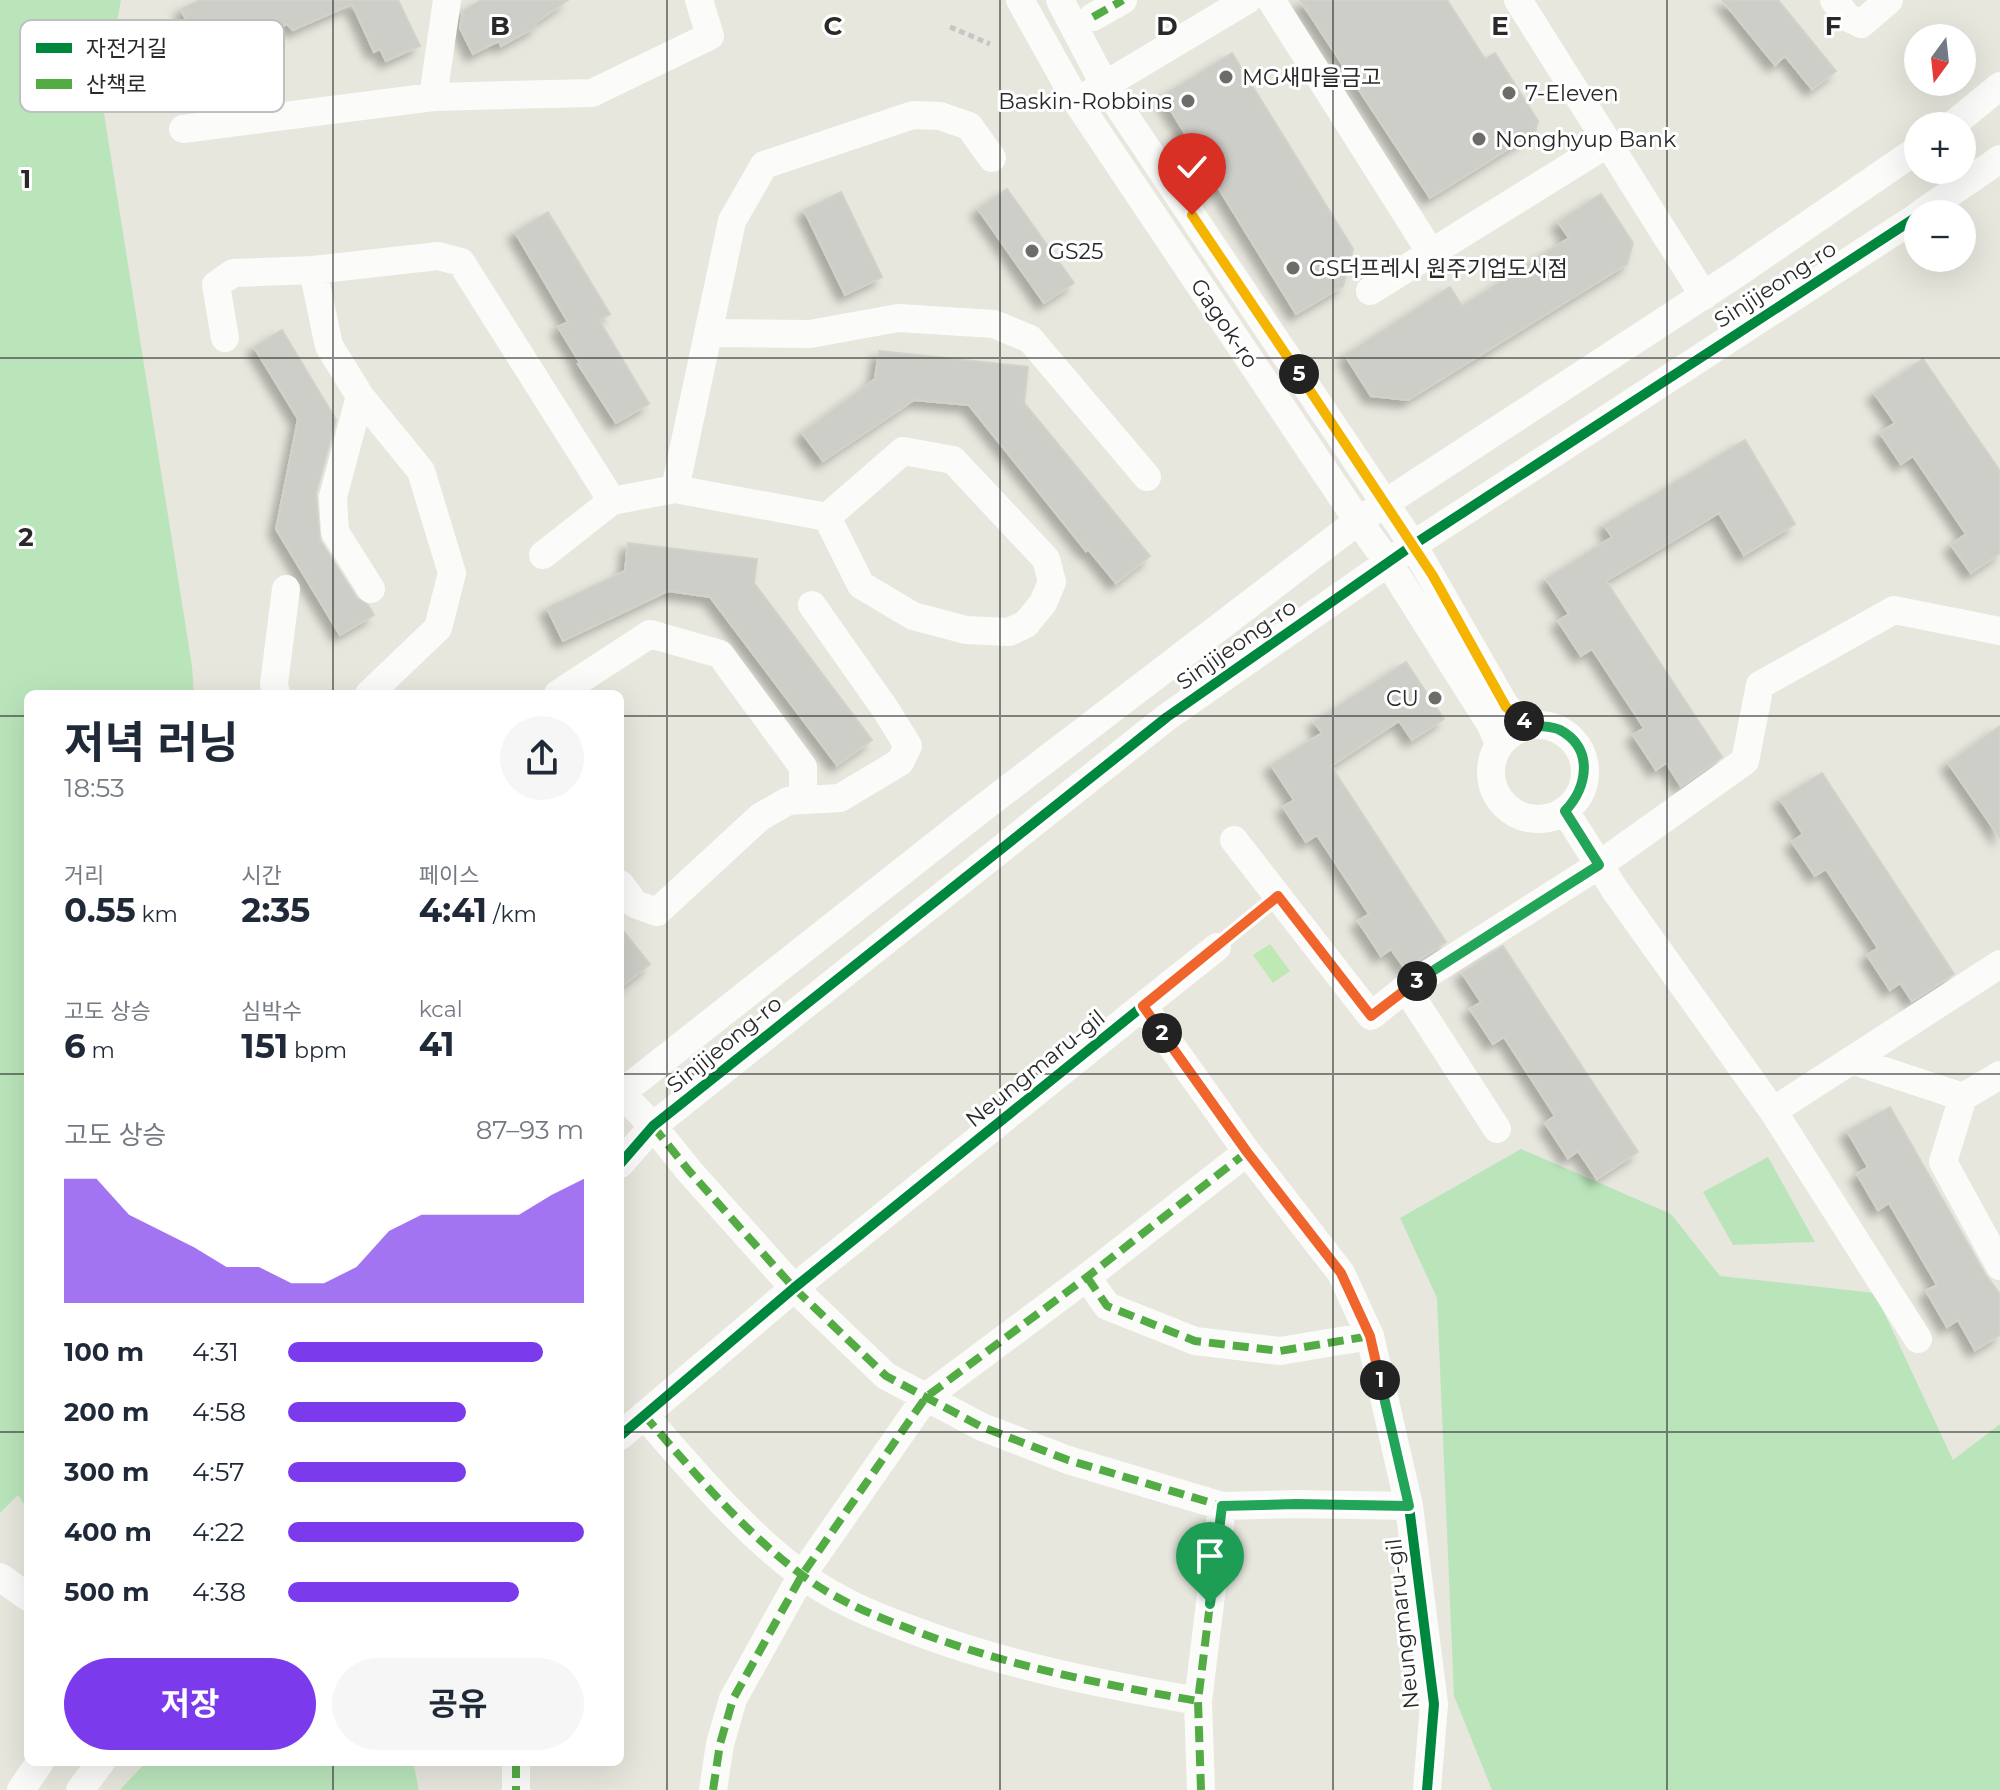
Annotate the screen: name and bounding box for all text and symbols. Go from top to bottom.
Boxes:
text: B [490,10,510,42]
text: C [824,10,843,42]
text: D [1156,10,1178,42]
text: E [1491,10,1509,42]
text: F [1825,10,1841,42]
legend [20,20,284,112]
north arrow [1904,24,1976,96]
map controls [1904,24,1976,272]
text: 자전거길 [86,35,167,62]
place label: MG새마을금고 [1242,64,1381,91]
marker: MG새마을금고 [1217,68,1235,86]
text: 산책로 [86,71,147,98]
place label: 7-Eleven [1525,80,1619,107]
marker: 7-Eleven [1500,84,1518,102]
place label: Baskin-Robbins [998,88,1172,115]
marker: Baskin-Robbins [1179,92,1197,110]
button: + [1904,112,1976,184]
place label: Nonghyup Bank [1495,126,1677,153]
marker: Nonghyup Bank [1470,130,1488,148]
pin [1158,133,1226,215]
icon: check [1170,145,1214,189]
text: 1 [21,163,31,195]
button: − [1904,200,1976,272]
street label: Sinjijeong-ro [1709,235,1841,334]
place label: GS25 [1048,238,1103,265]
marker: GS25 [1023,242,1041,260]
place label: GS더프레시 원주기업도시점 [1309,255,1568,282]
marker: GS더프레시 원주기업도시점 [1284,259,1302,277]
street label: Gagok-ro [1185,273,1264,373]
pin: 5 [1279,354,1319,394]
text: 5 [1292,360,1306,387]
text: 2 [18,521,34,553]
street label: Sinjijeong-ro [1171,593,1301,696]
place label: CU [1386,685,1419,712]
marker: CU [1426,689,1444,707]
pin: 4 [1504,701,1544,741]
text: 4 [1516,707,1532,734]
text: 저녁 러닝 [64,715,238,769]
button: share [500,716,584,800]
text: 18:53 [64,772,125,804]
text: 거리 [64,862,104,889]
text: 시간 [241,862,282,889]
text: 페이스 [419,862,479,889]
text: 0.55 [64,889,136,931]
text: 2:35 [241,889,310,931]
text: 4:41 [419,889,487,931]
text: km [136,901,178,928]
text: /km [487,901,537,928]
pin: 3 [1397,961,1437,1001]
text: 3 [1410,967,1424,994]
street label: Sinjijeong-ro [661,990,787,1099]
text: kcal [419,996,463,1023]
text: 고도 상승 [64,998,151,1025]
text: 심박수 [241,998,302,1025]
street label: Neungmaru-gil [960,1004,1110,1133]
pin: 2 [1142,1013,1182,1053]
text: 2 [1156,1019,1168,1046]
text: 41 [419,1023,455,1065]
text: 6 [64,1025,86,1067]
text: 151 [241,1025,288,1067]
text: m [86,1037,115,1064]
text: bpm [288,1037,347,1064]
text: 87–93 m [476,1114,584,1146]
text: 고도 상승 [64,1119,167,1151]
text: 100 m [64,1336,144,1368]
text: 4:31 [192,1336,239,1368]
pin: 1 [1360,1360,1400,1400]
text: 1 [1376,1366,1384,1393]
text: 200 m [64,1396,149,1428]
text: 4:58 [192,1396,246,1428]
text: 300 m [64,1456,149,1488]
text: 4:57 [192,1456,245,1488]
text: 400 m [64,1516,152,1548]
text: 4:22 [192,1516,244,1548]
pin [1176,1522,1244,1604]
icon: arrive [1188,1534,1232,1578]
street label: Neungmaru-gil [1380,1537,1425,1711]
text: 500 m [64,1576,149,1608]
text: 4:38 [192,1576,246,1608]
button: 저장 [64,1658,316,1750]
button: 공유 [332,1658,584,1750]

